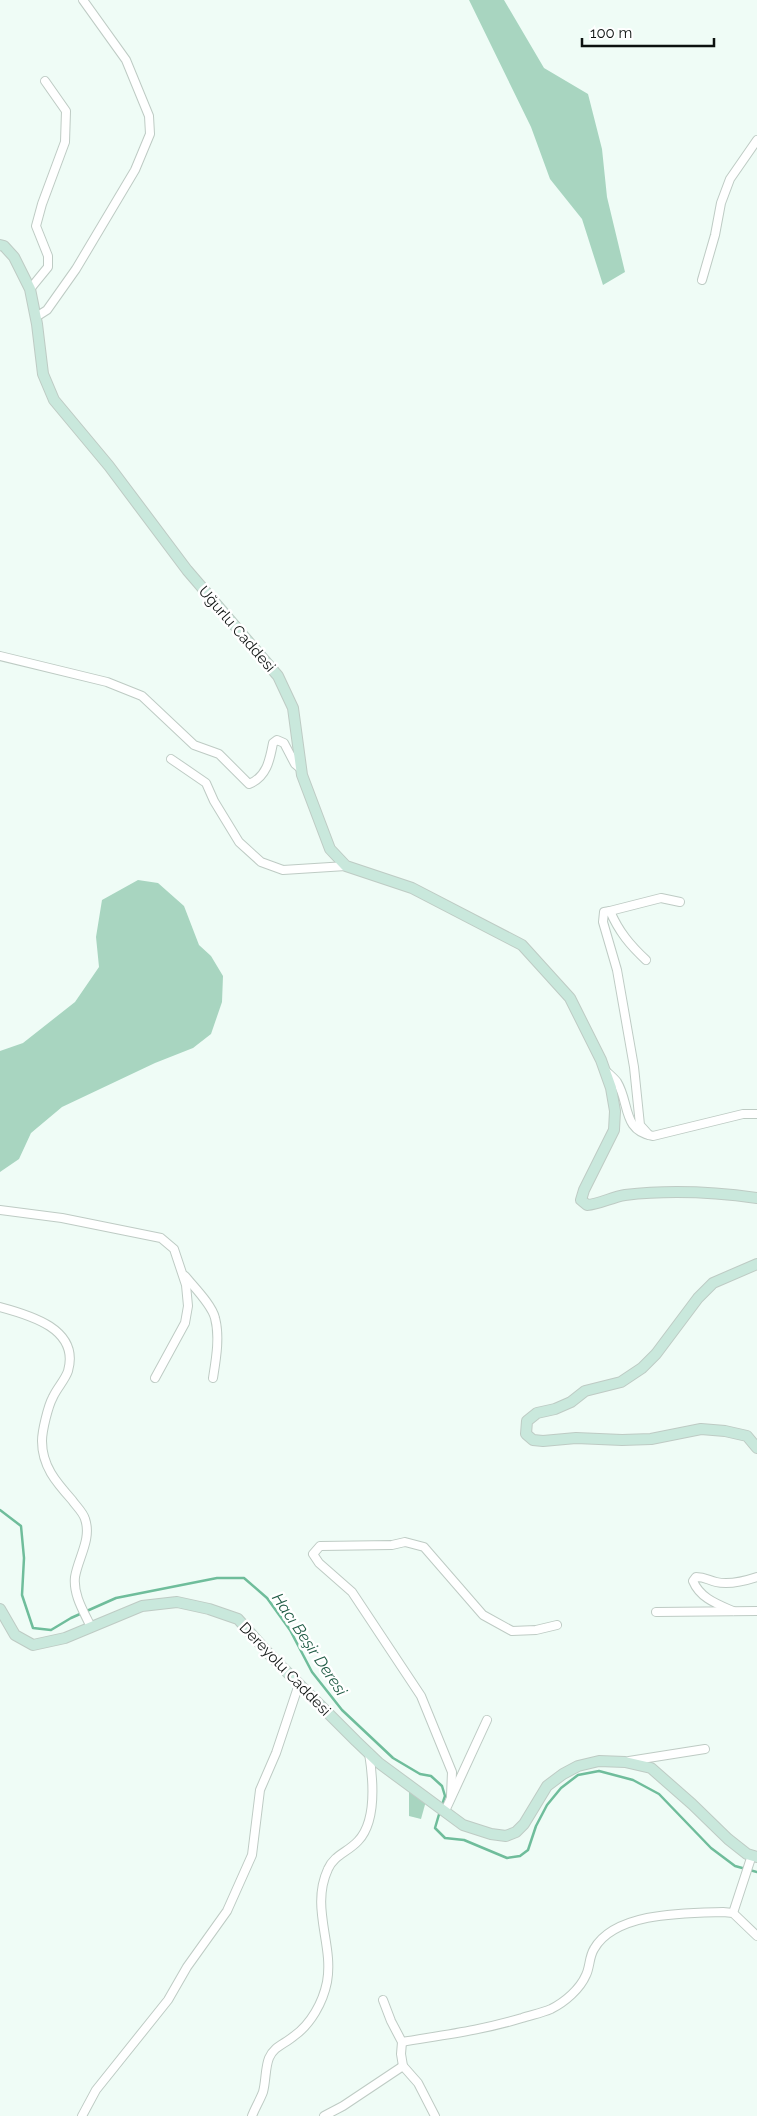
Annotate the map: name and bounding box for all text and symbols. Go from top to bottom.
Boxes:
scale bar [582,15,714,47]
text: 100 m [590,24,632,42]
street label: Uğurlu Caddesi [195,582,279,676]
water label: Hacı Beşir Deresi [268,1589,351,1700]
street label: Dereyolu Caddesi [236,1618,334,1720]

